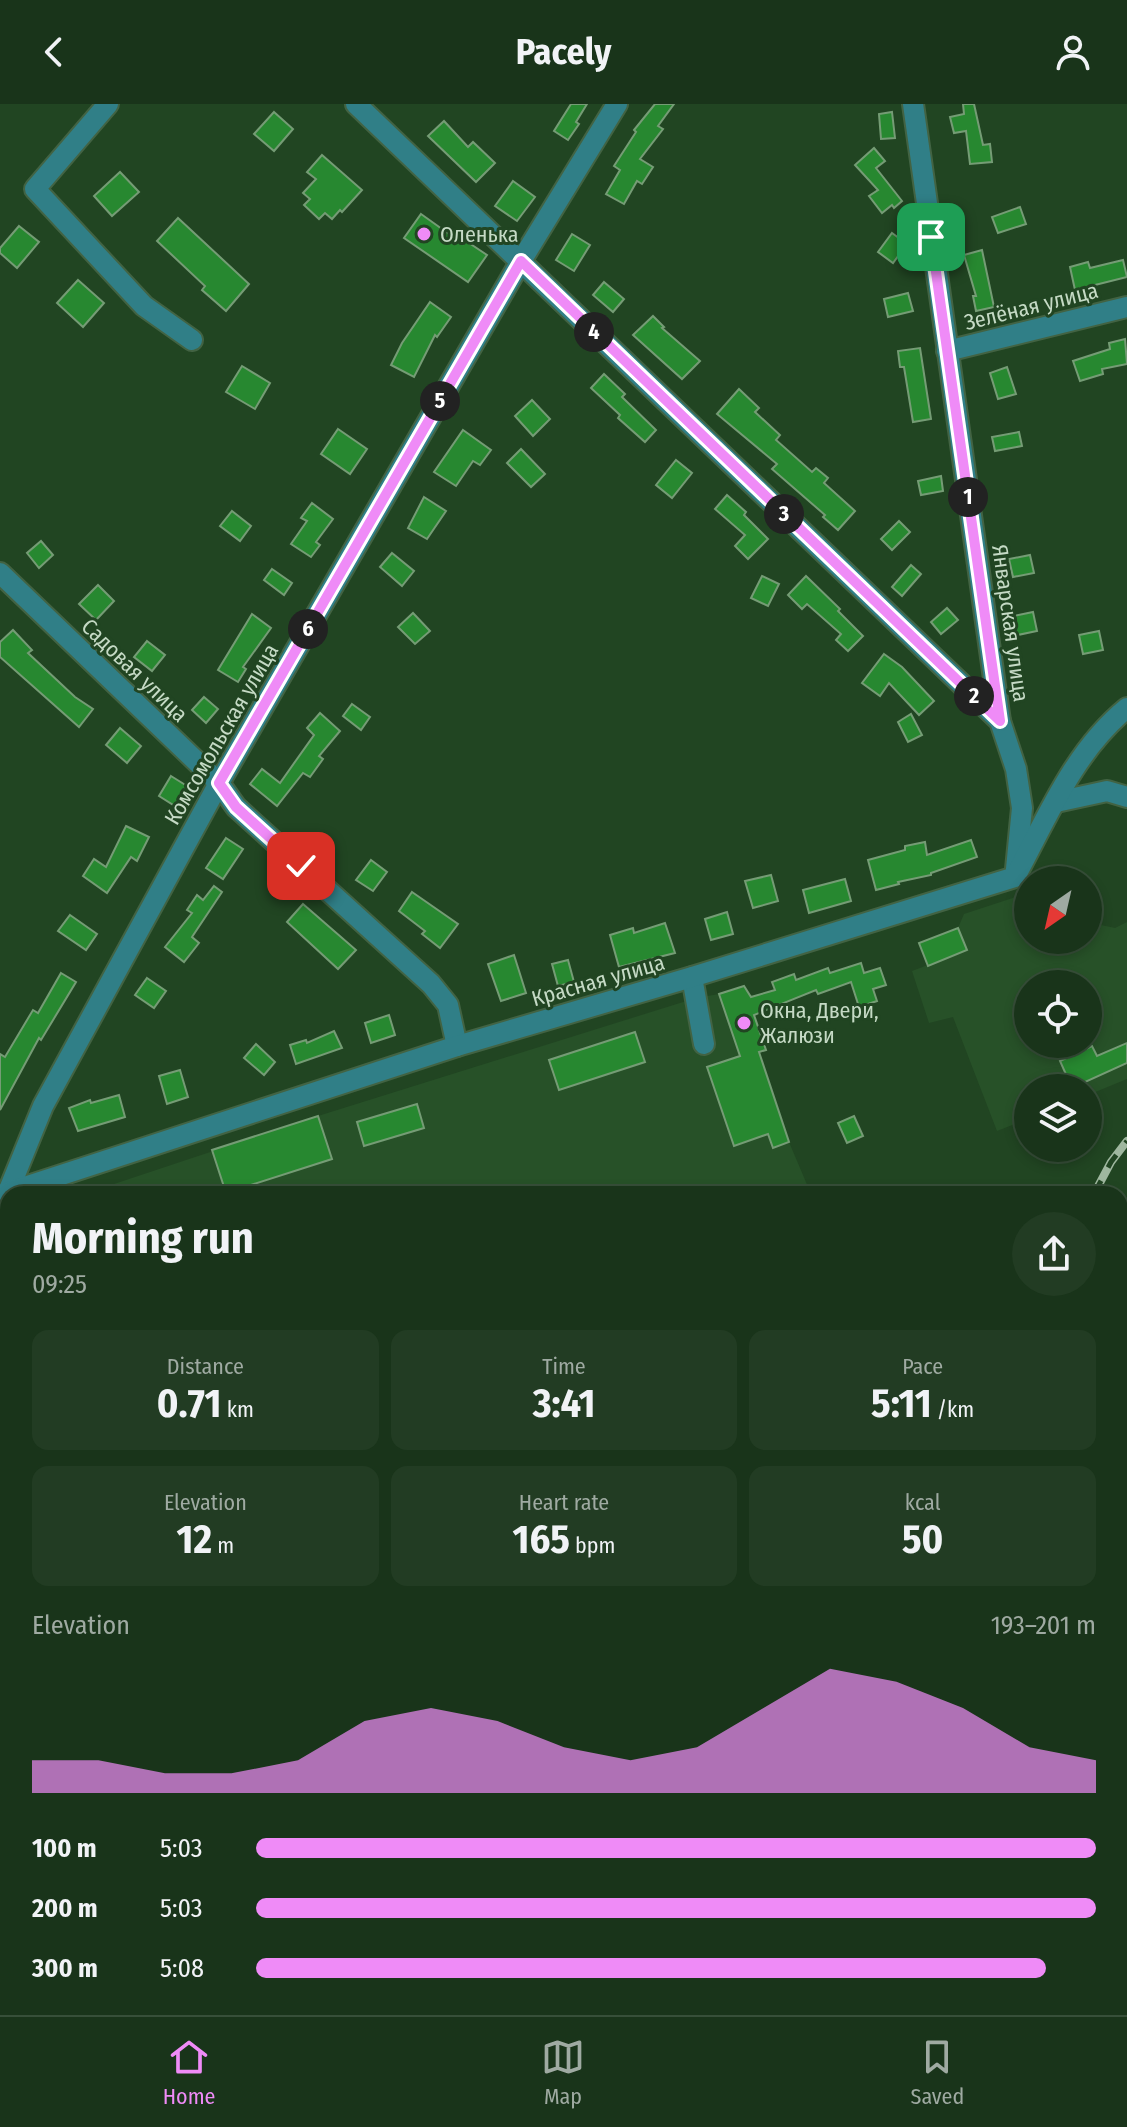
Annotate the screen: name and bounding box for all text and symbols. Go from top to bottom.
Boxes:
icon: back [32,30,76,74]
text: Pacely [516,30,611,74]
icon: person [1051,30,1095,74]
pin [897,203,965,271]
icon: arrive [909,215,953,259]
place label: Оленька [440,221,518,248]
marker: Оленька [415,225,433,243]
street label: Зелёная улица [961,277,1101,336]
pin: 4 [574,312,614,352]
text: 4 [588,318,600,345]
pin: 5 [420,381,460,421]
text: 5 [435,387,445,414]
pin: 1 [948,477,988,517]
text: 1 [963,483,973,510]
pin: 3 [764,494,804,534]
text: 3 [779,500,789,527]
street label: Январская улица [986,543,1035,703]
pin: 6 [288,609,328,649]
street label: Садовая улица [76,613,193,728]
text: 6 [302,615,314,642]
street label: Комсомольская улица [159,639,284,830]
pin: 2 [954,676,994,716]
text: 2 [969,682,979,709]
pin [267,832,335,900]
icon: check [279,844,323,888]
north arrow [1014,866,1102,954]
map controls [1014,866,1102,1162]
street label: Красная улица [528,949,668,1012]
button: locate [1014,970,1102,1058]
place label: Окна, Двери, Жалюзи [760,997,879,1049]
marker: Окна, Двери, Жалюзи [735,1014,753,1032]
button: layers [1014,1074,1102,1162]
text: Morning run [32,1212,254,1265]
button: share [1012,1212,1096,1296]
text: 09:25 [32,1269,87,1300]
text: Distance [167,1353,244,1380]
text: Time [542,1353,586,1380]
text: Pace [902,1353,943,1380]
text: 0.71 [157,1380,222,1428]
text: 3:41 [533,1380,595,1428]
text: 5:11 [871,1380,932,1428]
text: km [222,1396,254,1423]
text: /km [932,1396,974,1423]
text: Elevation [164,1489,247,1516]
text: Heart rate [519,1489,609,1516]
text: kcal [905,1489,940,1516]
text: 12 [177,1516,212,1564]
text: 165 [513,1516,570,1564]
text: 50 [902,1516,943,1564]
text: m [212,1532,234,1559]
text: bpm [570,1532,615,1559]
text: Elevation [32,1610,130,1641]
text: 193–201 m [991,1610,1096,1641]
text: 100 m [32,1833,97,1864]
text: 5:03 [160,1833,202,1864]
text: 200 m [32,1893,98,1924]
text: 5:03 [160,1893,202,1924]
text: 300 m [32,1953,98,1984]
text: 5:08 [160,1953,204,1984]
tab: Home [163,2035,215,2110]
tab: Map [541,2035,585,2110]
tab: Saved [910,2035,964,2110]

